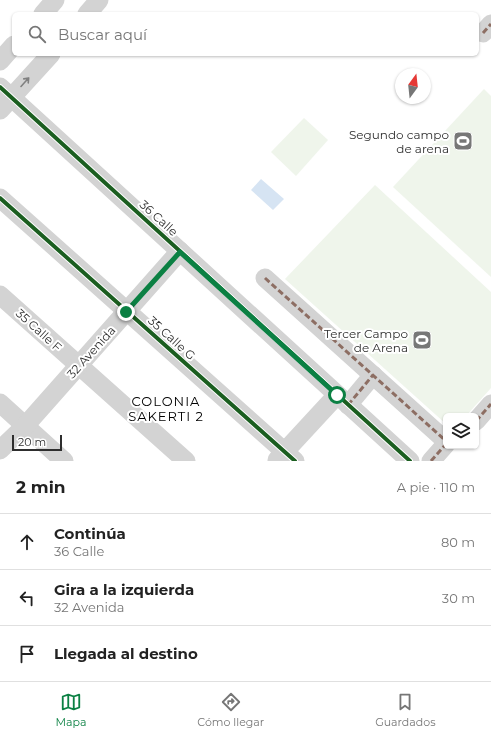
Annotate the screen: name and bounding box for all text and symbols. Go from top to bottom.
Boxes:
search box [12,12,479,56]
icon: search [26,23,48,45]
text: Buscar aquí [58,25,147,44]
north arrow [395,68,431,104]
one-way arrow [21,77,30,87]
place label: Segundo campo de arena [349,127,449,156]
sports icon: Segundo campo de arena [452,130,474,152]
street label: 36 Calle [137,197,181,239]
route end [117,303,135,321]
street label: 35 Calle F [13,306,65,355]
street label: 35 Calle G [145,313,199,363]
street label: 32 Avenida [64,323,118,381]
place label: Tercer Campo de Arena [324,326,408,355]
sports icon: Tercer Campo de Arena [411,329,433,351]
route start [328,386,346,404]
district label: COLONIA SAKERTI 2 [128,393,204,424]
map controls [443,413,479,449]
button: layers [443,413,479,449]
scale bar [12,433,62,452]
text: 20 m [18,435,46,449]
text: 2 min [16,477,66,497]
text: A pie · 110 m [397,479,475,495]
text: Continúa [54,524,126,543]
icon: ahead [16,531,38,553]
text: 80 m [441,534,475,550]
text: 36 Calle [54,543,104,559]
text: Gira a la izquierda [54,580,194,599]
icon: left [16,587,38,609]
text: 30 m [442,590,475,606]
text: 32 Avenida [54,599,125,615]
icon: arrive [16,643,38,665]
text: Llegada al destino [54,644,198,663]
tab: Mapa [55,691,86,729]
tab: Cómo llegar [197,691,264,729]
tab: Guardados [375,691,436,729]

